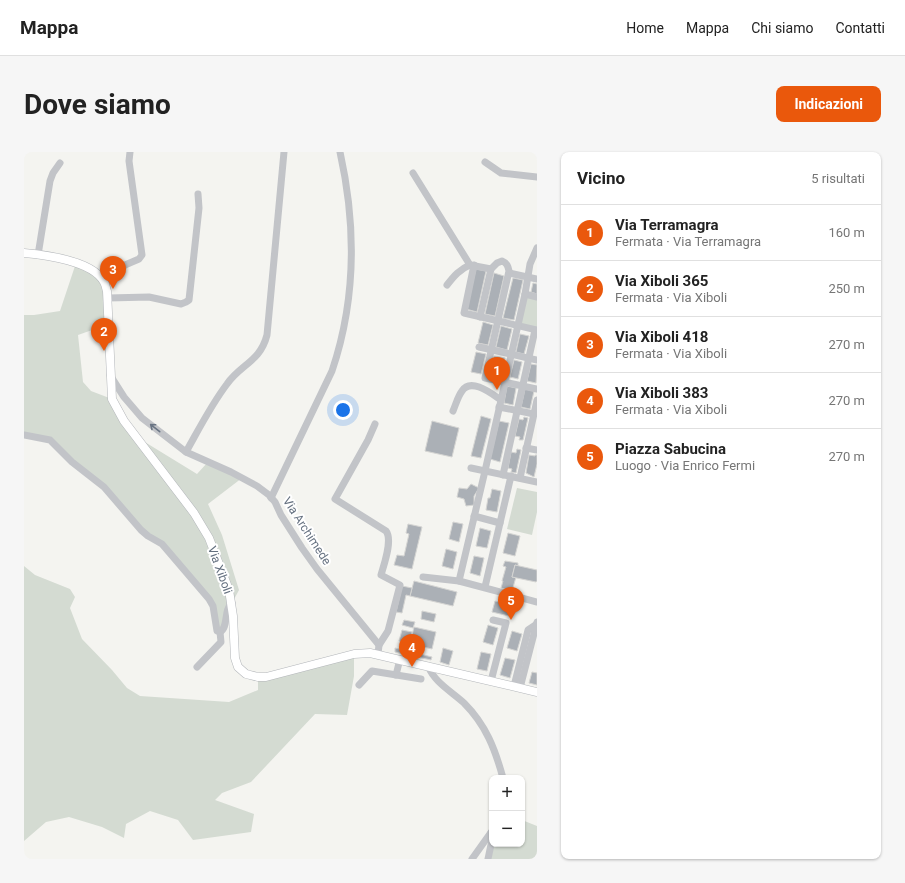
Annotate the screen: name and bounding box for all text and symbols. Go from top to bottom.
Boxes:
text: Mappa [20,16,78,39]
text: Home [626,20,664,36]
text: Mappa [686,20,729,36]
text: Chi siamo [751,20,813,36]
text: Contatti [835,20,885,36]
button: Indicazioni [776,86,881,122]
text: Dove siamo [24,88,171,121]
text: Vicino [577,168,625,188]
text: 5 risultati [811,171,865,186]
text: Via Terramagra [615,216,719,234]
text: 1 [586,225,594,240]
text: 160 m [828,225,865,240]
text: Fermata · Via Terramagra [615,234,761,249]
pin: 3 [100,256,126,289]
text: Via Xiboli 365 [615,272,708,290]
text: 2 [586,281,594,296]
text: 250 m [828,281,865,296]
text: Fermata · Via Xiboli [615,290,727,305]
pin: 2 [91,318,117,351]
text: Via Xiboli 418 [615,328,708,346]
text: 3 [586,337,594,352]
text: 270 m [828,337,865,352]
text: Fermata · Via Xiboli [615,346,727,361]
pin: 1 [484,357,510,390]
text: Via Xiboli 383 [615,384,708,402]
text: 4 [586,393,594,408]
text: 270 m [828,393,865,408]
your location [333,400,353,420]
text: Fermata · Via Xiboli [615,402,727,417]
one-way arrow [150,424,161,433]
text: Piazza Sabucina [615,440,726,458]
text: 5 [586,449,594,464]
text: 270 m [828,449,865,464]
text: Luogo · Via Enrico Fermi [615,458,755,473]
street label: Via Archimede [280,495,334,567]
street label: Via Xiboli [205,544,235,596]
pin: 5 [498,587,524,620]
pin: 4 [399,634,425,667]
map controls [489,775,525,847]
button: + [489,775,525,811]
button: − [489,811,525,847]

